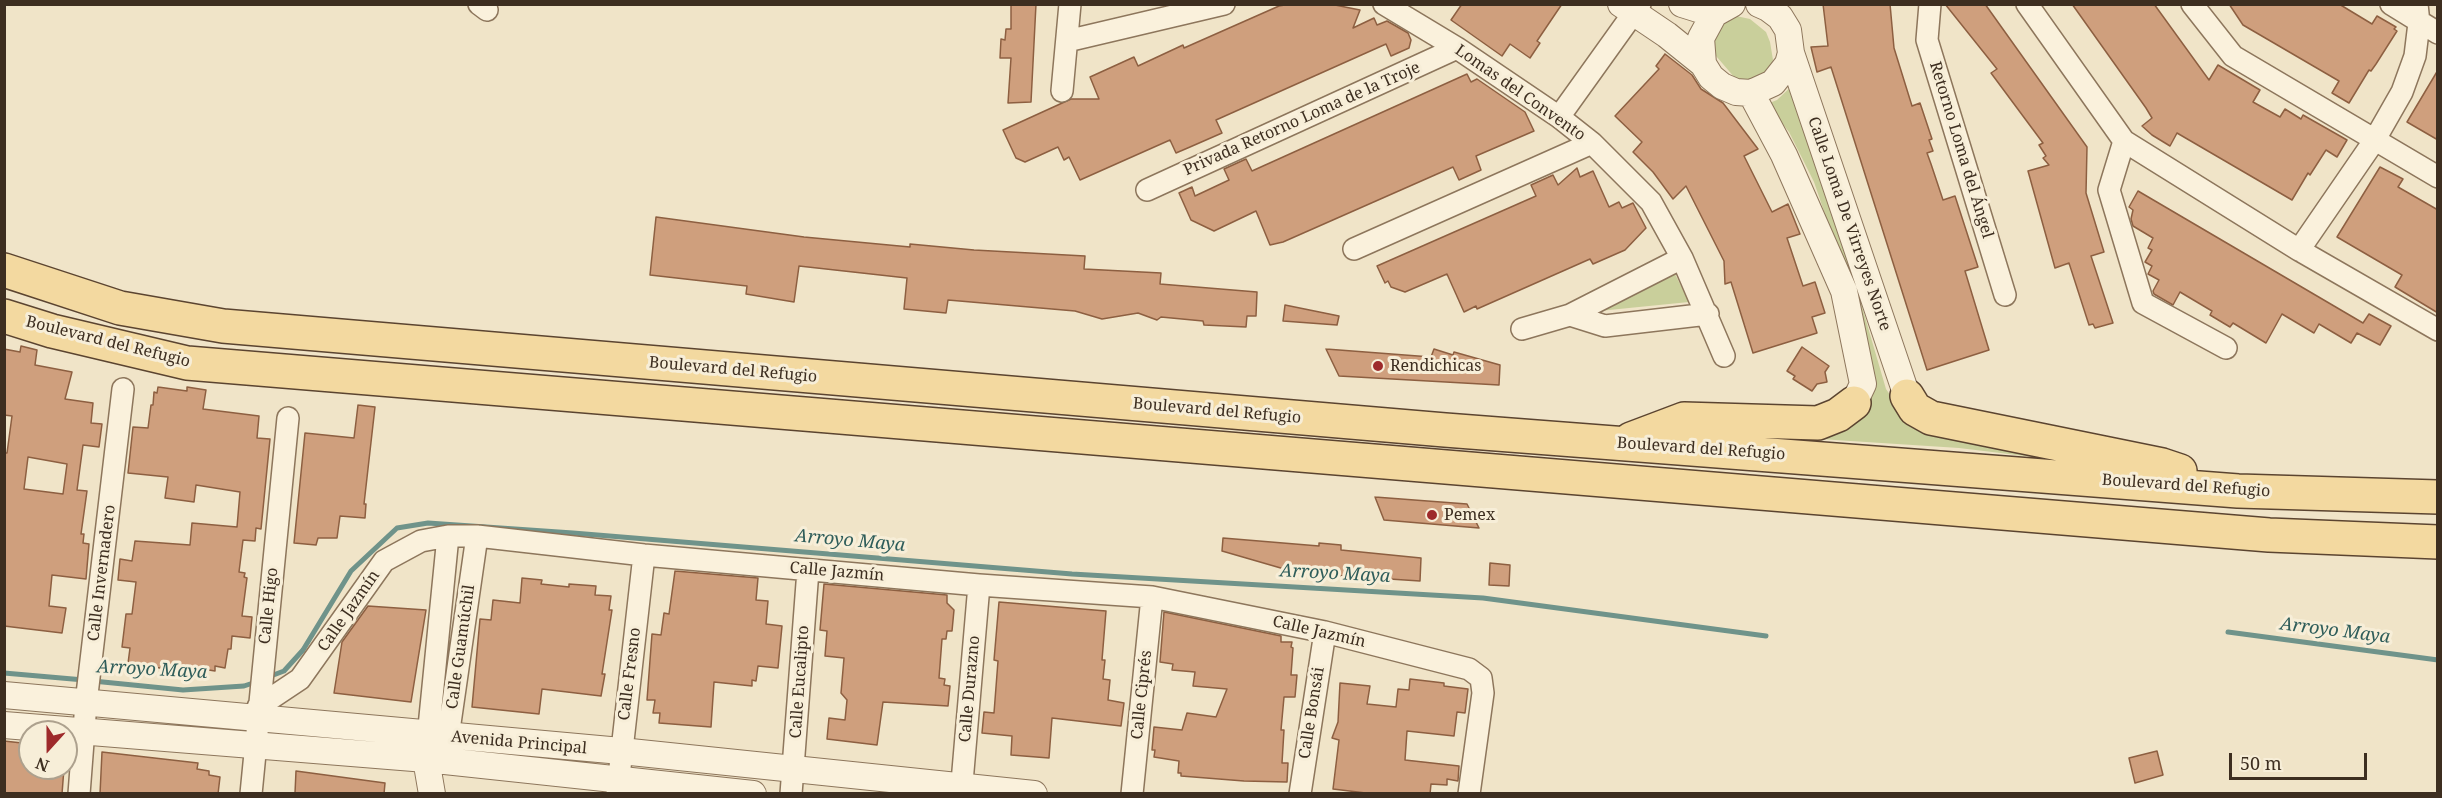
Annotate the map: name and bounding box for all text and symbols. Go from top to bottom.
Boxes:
street label: Lomas del Convento [1451,41,1589,145]
street label: Privada Retorno Loma de la Troje [1181,58,1423,180]
street label: Retorno Loma del Ángel [1925,59,1997,241]
street label: Calle Loma De Virreyes Norte [1803,115,1895,333]
street label: Boulevard del Refugio [24,312,192,372]
street label: Boulevard del Refugio [648,353,818,387]
place label: Rendichicas [1390,356,1482,376]
marker: Rendichicas [1371,359,1385,373]
street label: Boulevard del Refugio [1132,394,1302,428]
street label: Boulevard del Refugio [1616,434,1786,464]
street label: Boulevard del Refugio [2101,471,2271,501]
street label: Calle Invernadero [84,504,120,642]
place label: Pemex [1444,505,1495,525]
marker: Pemex [1425,508,1439,522]
water label: Arroyo Maya [794,525,906,557]
street label: Calle Jazmín [789,558,885,586]
water label: Arroyo Maya [1279,560,1391,588]
street label: Calle Higo [255,567,283,645]
street label: Calle Jazmín [314,567,384,655]
street label: Calle Guamúchil [443,584,479,710]
street label: Calle Jazmín [1271,612,1367,652]
water label: Arroyo Maya [2279,614,2391,648]
street label: Calle Eucalipto [786,625,814,739]
street label: Calle Fresno [615,626,645,722]
street label: Calle Durazno [956,635,984,743]
street label: Calle Ciprés [1128,649,1156,741]
water label: Arroyo Maya [96,656,208,684]
street label: Calle Bonsái [1295,666,1329,760]
north arrow [18,720,78,780]
street label: Avenida Principal [450,728,588,758]
scale bar [2232,741,2370,779]
text: 50 m [2240,751,2282,775]
text: N [32,752,52,777]

